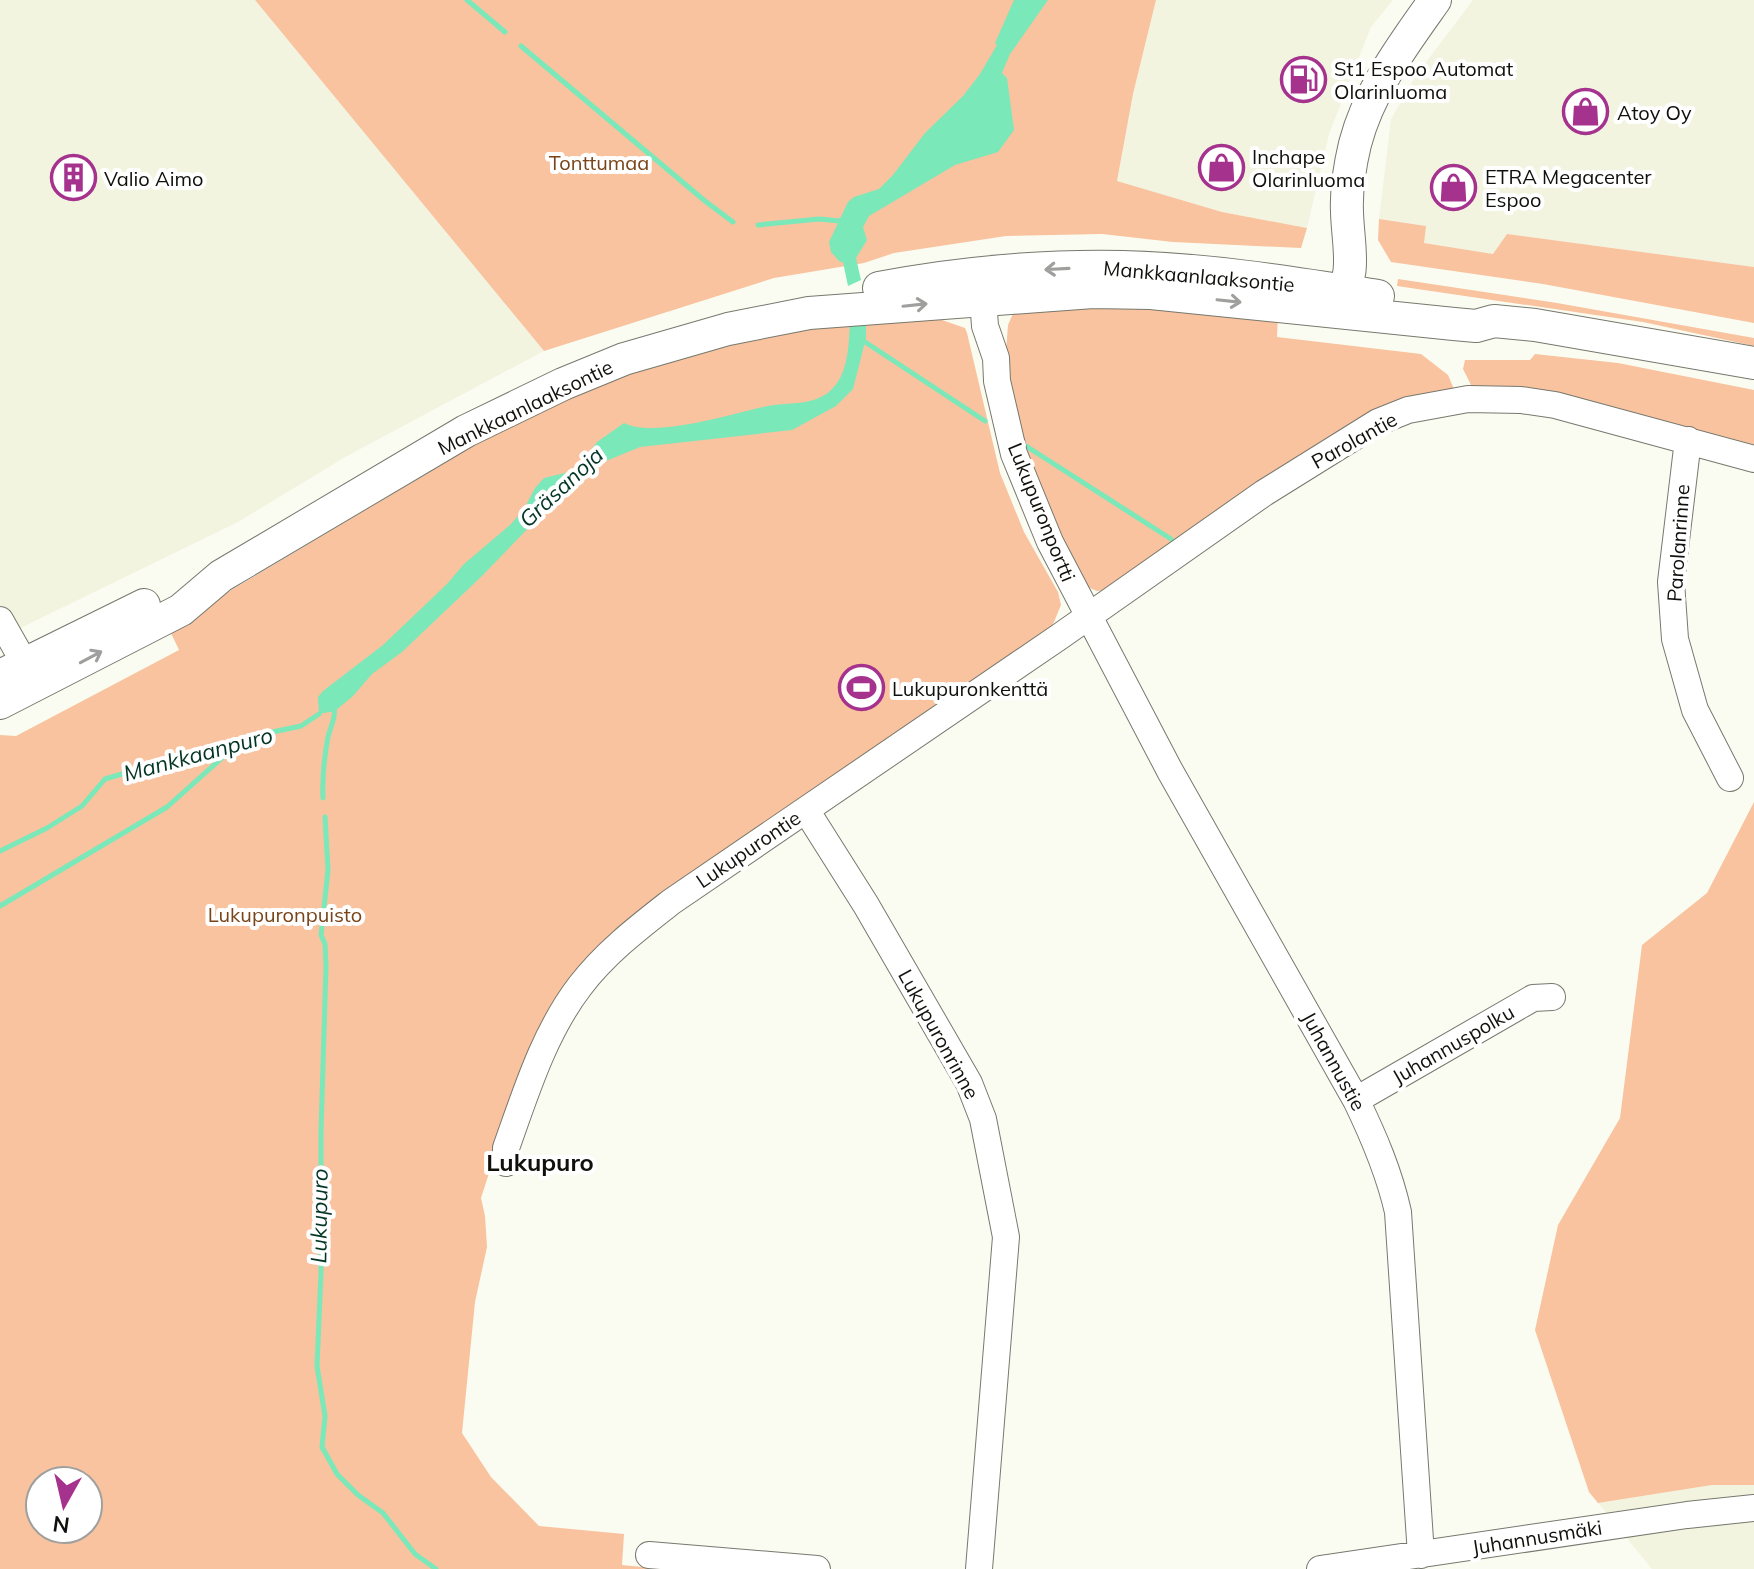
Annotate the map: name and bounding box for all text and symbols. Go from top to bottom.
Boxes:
fuel station icon: St1 Espoo Automat Olarinluoma [1279,55,1327,103]
place label: St1 Espoo Automat Olarinluoma [1334,56,1513,104]
shop icon: Atoy Oy [1562,88,1610,136]
place label: Atoy Oy [1617,100,1692,125]
shop icon: Inchape Olarinluoma [1197,144,1245,192]
place label: Inchape Olarinluoma [1252,144,1365,192]
park label: Tonttumaa [549,150,649,175]
building icon: Valio Aimo [49,154,97,202]
shop icon: ETRA Megacenter Espoo [1430,164,1478,212]
place label: ETRA Megacenter Espoo [1485,164,1652,212]
place label: Valio Aimo [104,166,203,191]
street label: Mankkaanlaaksontie [1102,255,1296,297]
one-way arrow [1044,262,1071,277]
one-way arrow [1215,293,1242,308]
one-way arrow [901,298,928,313]
street label: Mankkaanlaaksontie [433,354,617,460]
street label: Parolantie [1307,406,1401,474]
street label: Lukupuronportti [1003,439,1081,585]
water label: Gräsanoja [513,441,609,533]
street label: Parolanrinne [1661,483,1695,603]
one-way arrow [79,649,102,665]
sports icon: Lukupuronkenttä [837,664,885,712]
place label: Lukupuronkenttä [892,676,1048,701]
water label: Mankkaanpuro [120,721,276,787]
street label: Lukupurontie [691,805,805,893]
park label: Lukupuronpuisto [208,902,362,927]
street label: Lukupuronrinne [893,965,985,1103]
street label: Juhannuspolku [1388,999,1518,1089]
street label: Juhannustie [1297,1007,1371,1115]
district label: Lukupuro [486,1147,594,1177]
water label: Lukupuro [304,1168,334,1264]
north arrow [24,1465,104,1545]
text: N [51,1510,71,1540]
street label: Juhannusmäki [1470,1514,1604,1560]

